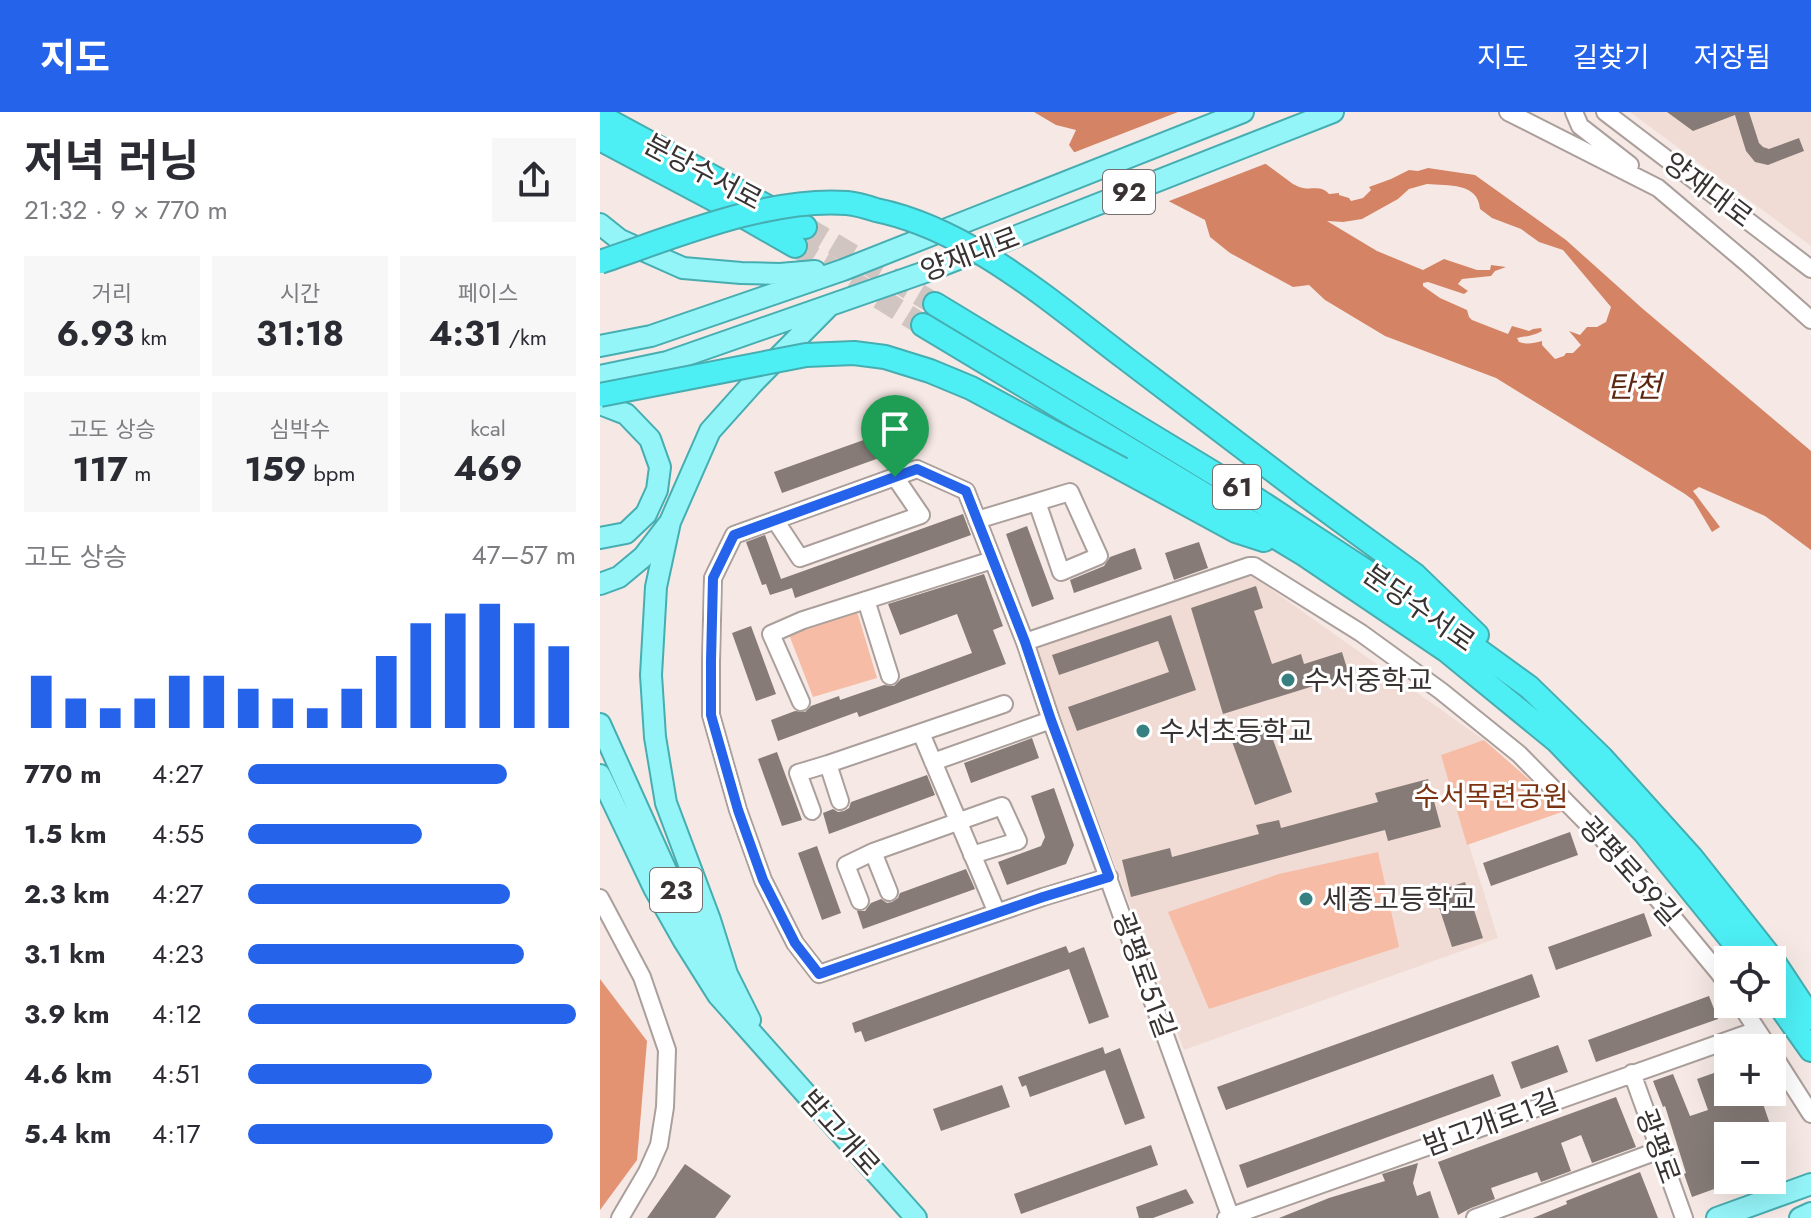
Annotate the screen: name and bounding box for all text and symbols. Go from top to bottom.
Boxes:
text: 지도 [40,30,110,85]
text: 지도 [1477,37,1528,78]
text: 길찾기 [1572,37,1650,78]
text: 저장됨 [1694,37,1771,78]
street label: 분당수서로 [637,124,769,220]
text: 저녁 러닝 [24,129,199,193]
button: share [492,138,576,222]
street label: 양재대로 [1655,143,1761,237]
road number: 92 [1103,170,1155,214]
text: 21:32 · 9 × 770 m [24,191,228,229]
street label: 양재대로 [915,216,1025,292]
text: 거리 [92,277,132,309]
text: 시간 [280,277,320,309]
text: 페이스 [458,277,518,309]
text: 6.93 [56,309,134,358]
text: 31:18 [256,309,344,358]
text: 4:31 [429,309,502,358]
text: km [134,321,168,353]
text: /km [502,321,547,353]
water label: 탄천 [1606,365,1665,408]
pin [861,395,929,477]
icon: arrive [873,407,917,451]
text: kcal [470,412,506,444]
text: 고도 상승 [68,413,156,445]
text: 심박수 [270,413,330,445]
text: 469 [453,444,523,493]
text: 117 [73,445,128,494]
text: 159 [245,445,307,494]
text: m [128,457,151,489]
text: bpm [307,457,355,489]
road number: 61 [1213,465,1261,509]
text: 47–57 m [472,536,576,574]
text: 고도 상승 [24,538,127,576]
street label: 분당수서로 [1354,554,1484,662]
place label: 수서중학교 [1304,660,1433,701]
marker: 수서중학교 [1279,671,1297,689]
place label: 수서초등학교 [1159,711,1314,752]
marker: 수서초등학교 [1134,722,1152,740]
text: 770 m [24,755,102,793]
text: 4:27 [152,755,203,793]
park label: 수서목련공원 [1414,776,1568,817]
street label: 광평로59길 [1570,807,1690,935]
text: 1.5 km [24,815,107,853]
text: 4:55 [152,815,204,853]
road number: 23 [650,868,702,912]
text: 2.3 km [24,875,110,913]
text: 4:27 [152,875,203,913]
place label: 세종고등학교 [1322,879,1477,920]
marker: 세종고등학교 [1297,890,1315,908]
street label: 광평로51길 [1102,906,1186,1044]
text: 3.1 km [24,935,105,973]
text: 4:23 [152,935,204,973]
map controls [1714,946,1786,1194]
button: locate [1714,946,1786,1018]
text: 3.9 km [24,995,110,1033]
text: 4:12 [152,995,201,1033]
button: + [1714,1034,1786,1106]
text: 4.6 km [24,1055,112,1093]
text: 4:51 [152,1055,201,1093]
street label: 밤고개로1길 [1418,1080,1564,1166]
street label: 밤고개로 [790,1081,890,1185]
street label: 광평로 [1626,1103,1690,1189]
text: 5.4 km [24,1115,111,1153]
text: 4:17 [152,1115,200,1153]
button: − [1714,1122,1786,1194]

